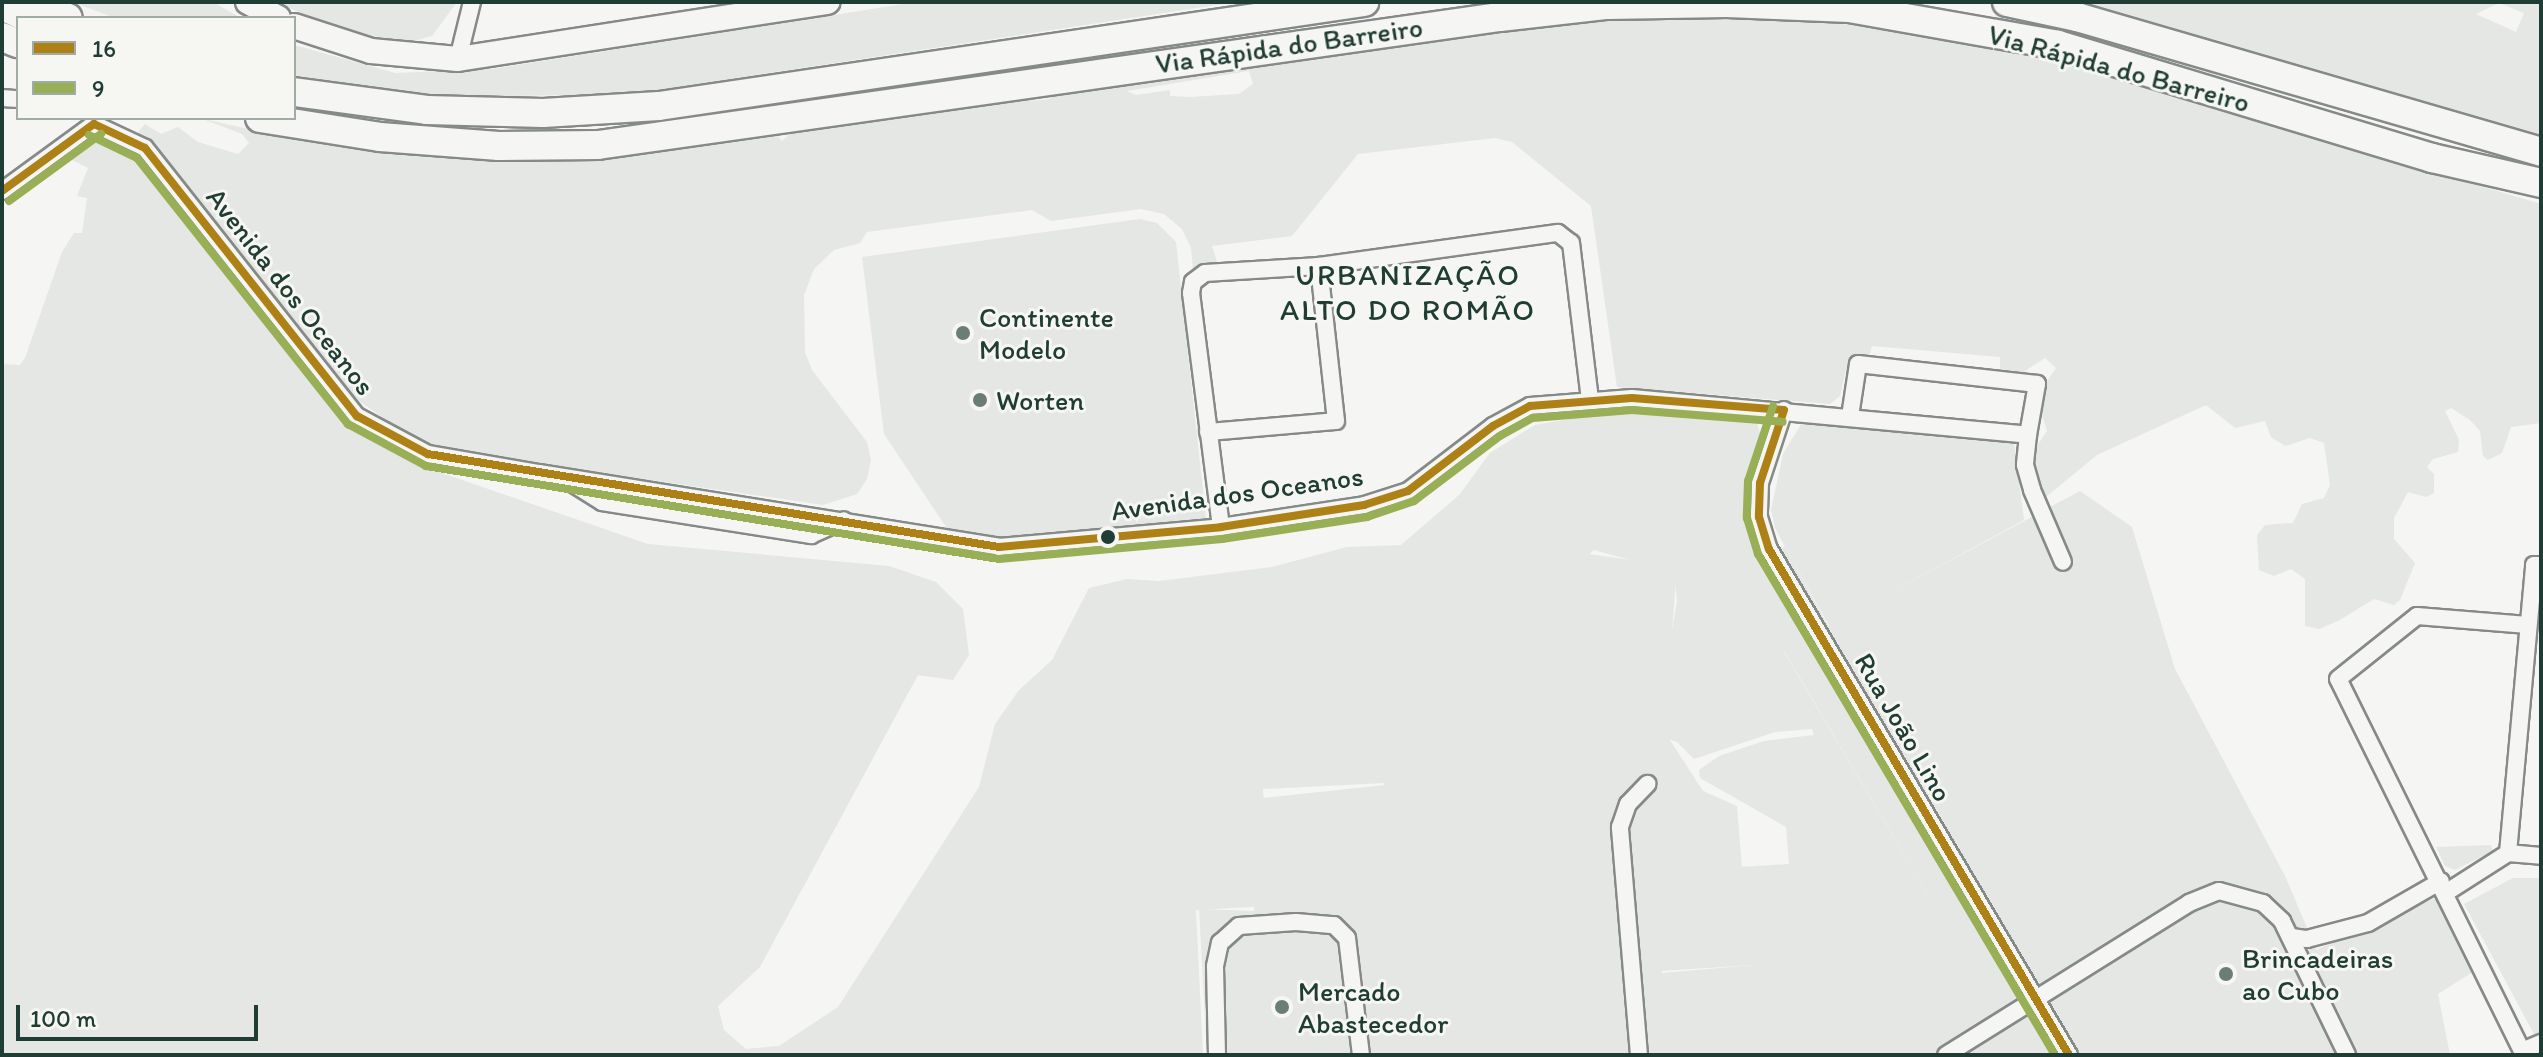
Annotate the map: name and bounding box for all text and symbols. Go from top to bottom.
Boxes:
street label: Via Rápida do Barreiro [1154,10,1424,80]
legend [16,16,296,120]
street label: Via Rápida do Barreiro [1985,17,2253,119]
text: 16 [92,34,116,63]
text: 9 [92,74,105,103]
street label: Avenida dos Oceanos [200,181,382,401]
district label: URBANIZAÇÃO ALTO DO ROMÃO [1279,257,1537,328]
place label: Continente Modelo [979,300,1114,366]
marker: Continente Modelo [954,324,972,342]
place label: Worten [996,383,1084,417]
marker: Worten [971,391,989,409]
street label: Avenida dos Oceanos [1110,459,1364,527]
unlabelled marker [1100,529,1116,545]
street label: Rua João Lino [1848,647,1960,807]
place label: Brincadeiras ao Cubo [2242,941,2393,1007]
marker: Brincadeiras ao Cubo [2217,965,2235,983]
place label: Mercado Abastecedor [1298,974,1448,1040]
scale bar [20,989,262,1039]
marker: Mercado Abastecedor [1273,998,1291,1016]
text: 100 m [30,1004,96,1033]

